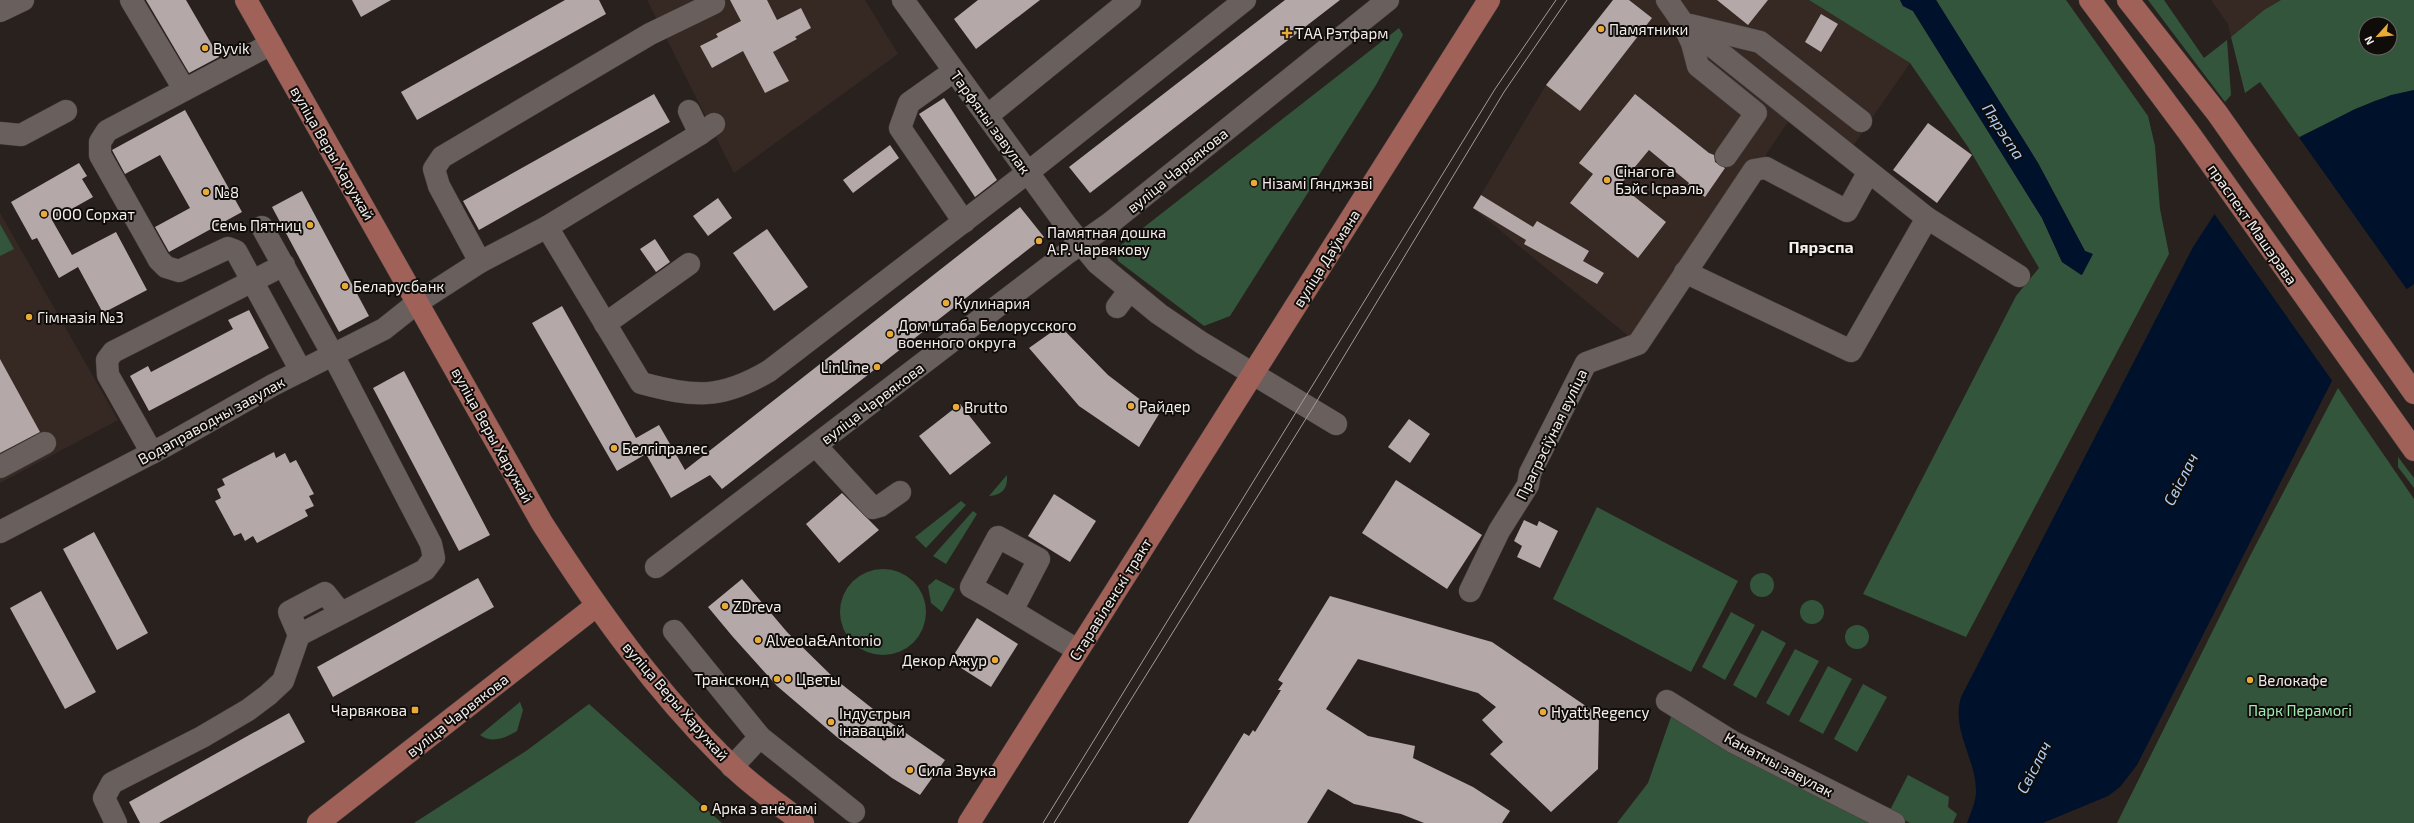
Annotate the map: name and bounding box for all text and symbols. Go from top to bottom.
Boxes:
north arrow [2358,16,2398,56]
place label: Памятники [1609,20,1688,38]
place label: ТАА Рэтфарм [1295,24,1388,42]
marker: Памятники [1596,24,1606,34]
marker: ТАА Рэтфарм [1282,28,1292,38]
text: N [2361,34,2376,47]
place label: Byvik [213,39,250,57]
marker: Byvik [200,43,210,53]
street label: Тарфяны завулак [947,67,1035,178]
street label: вуліца Веры Харужай [286,83,379,224]
water label: Пярэспа [1979,99,2029,163]
street label: вуліца Чарвякова [1123,124,1232,217]
street label: праспект Машэрава [2205,160,2301,288]
place label: Сінагога Бэйс Ісраэль [1615,162,1703,197]
place label: Нізамі Гянджэві [1262,174,1373,192]
marker: Сінагога Бэйс Ісраэль [1602,175,1612,185]
marker: Нізамі Гянджэві [1249,178,1259,188]
place label: №8 [214,183,239,201]
marker: №8 [201,187,211,197]
place label: ООО Сорхат [52,205,135,223]
street label: вуліца Даўмана [1289,206,1364,311]
marker: ООО Сорхат [39,209,49,219]
place label: Семь Пятниц [211,216,302,234]
marker: Семь Пятниц [305,220,315,230]
place label: Памятная дошка А.Р. Чарвякову [1047,223,1166,259]
marker: Памятная дошка А.Р. Чарвякову [1034,236,1044,246]
district label: Пярэспа [1788,237,1854,256]
place label: Беларусбанк [353,277,444,296]
marker: Беларусбанк [340,281,350,291]
place label: Кулинария [954,294,1030,313]
marker: Кулинария [941,298,951,308]
place label: Гімназія №3 [37,308,124,326]
marker: Гімназія №3 [24,312,34,322]
place label: Дом штаба Белорусского военного округа [898,316,1077,352]
marker: Дом штаба Белорусского военного округа [885,329,895,339]
street label: вуліца Чарвякова [817,358,928,448]
place label: LinLine [821,358,869,376]
marker: LinLine [872,362,882,372]
street label: вуліца Веры Харужай [447,364,538,506]
street label: Прагрэсіўная вуліца [1512,366,1591,503]
street label: Водаправодны завулак [135,372,288,469]
place label: Райдер [1139,397,1191,415]
place label: Brutto [964,398,1008,416]
marker: Райдер [1126,401,1136,411]
marker: Brutto [951,402,961,412]
place label: Белгіпралес [622,439,708,457]
marker: Белгіпралес [609,443,619,453]
water label: Свіслач [2159,450,2201,508]
street label: Старавіленскі тракт [1065,535,1155,663]
place label: ZDreva [733,597,781,615]
marker: ZDreva [720,601,730,611]
place label: Alveola&Antonio [766,631,881,649]
marker: Alveola&Antonio [753,635,763,645]
street label: вуліца Веры Харужай [619,638,733,765]
place label: Декор Ажур [902,651,987,670]
marker: Декор Ажур [990,655,1000,665]
street label: вуліца Чарвякова [402,670,512,761]
place label: Трансконд [694,670,769,688]
place label: Цветы [796,670,841,688]
place label: Велокафе [2258,671,2328,689]
marker: Трансконд [772,674,782,684]
marker: Цветы [783,674,793,684]
marker: Велокафе [2245,675,2255,685]
place label: Чарвякова [331,701,407,719]
park label: Парк Перамогі [2248,701,2352,719]
place label: Hyatt Regency [1551,703,1650,721]
place label: Індустрыя інавацый [839,704,911,739]
marker: Чарвякова [410,705,420,715]
marker: Hyatt Regency [1538,707,1548,717]
marker: Індустрыя інавацый [826,717,836,727]
street label: Канатны завулак [1721,728,1837,801]
water label: Свіслач [2012,738,2054,796]
place label: Сила Звука [918,761,996,780]
marker: Сила Звука [905,765,915,775]
place label: Арка з анёламі [712,799,817,817]
marker: Арка з анёламі [699,803,709,813]

